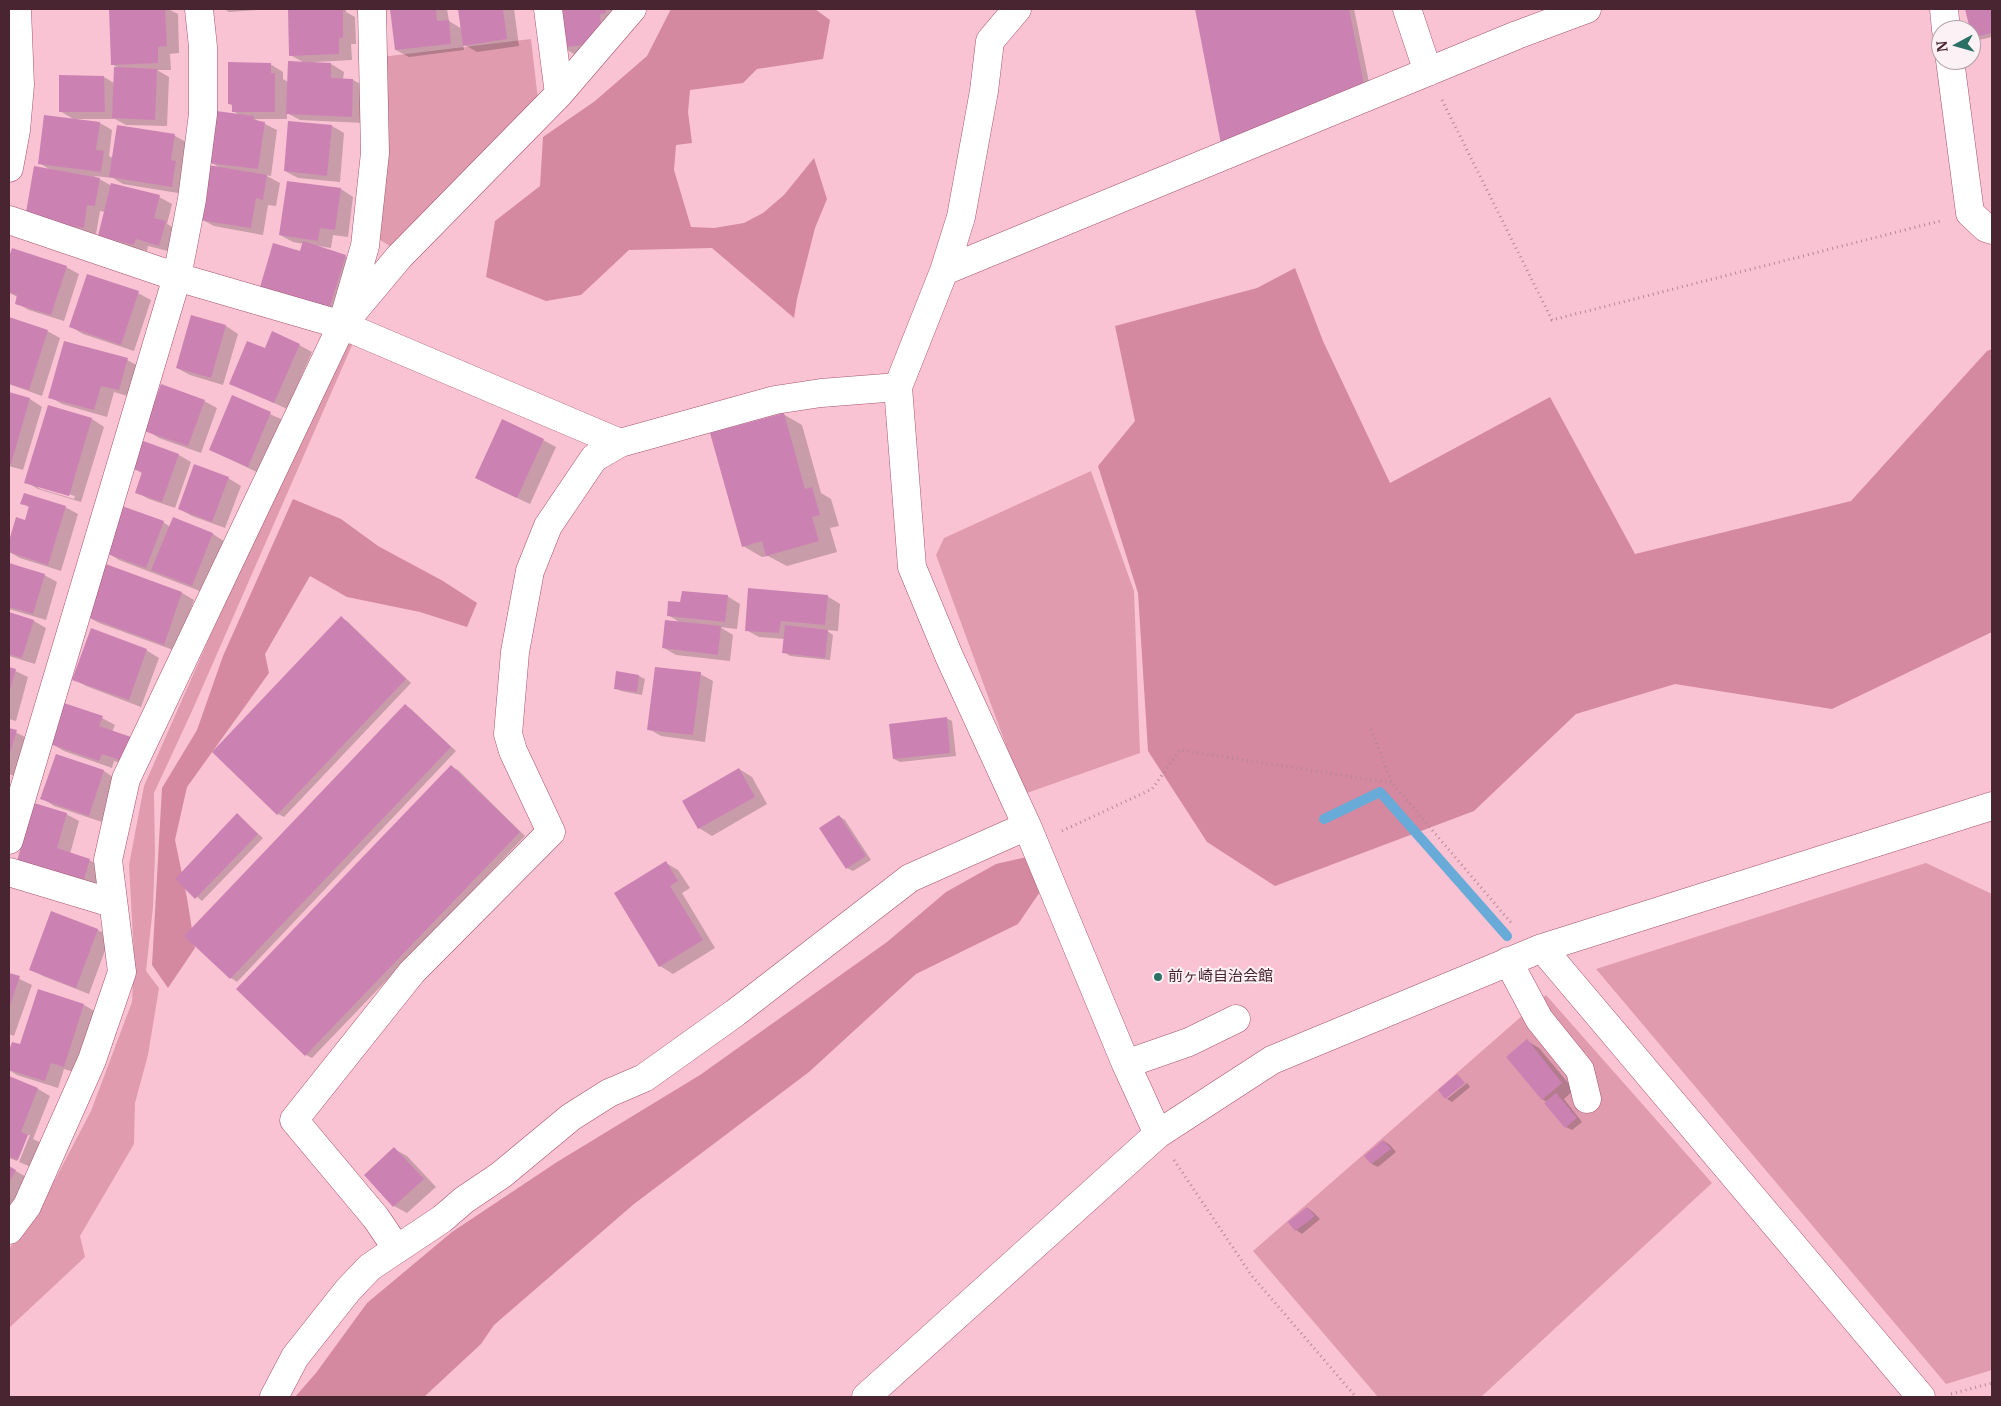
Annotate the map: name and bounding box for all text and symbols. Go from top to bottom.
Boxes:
north arrow [1931,20,1981,70]
text: N [1933,40,1952,53]
place label: 前ヶ崎自治会館 [1168,968,1273,986]
marker: 前ヶ崎自治会館 [1152,971,1164,983]

